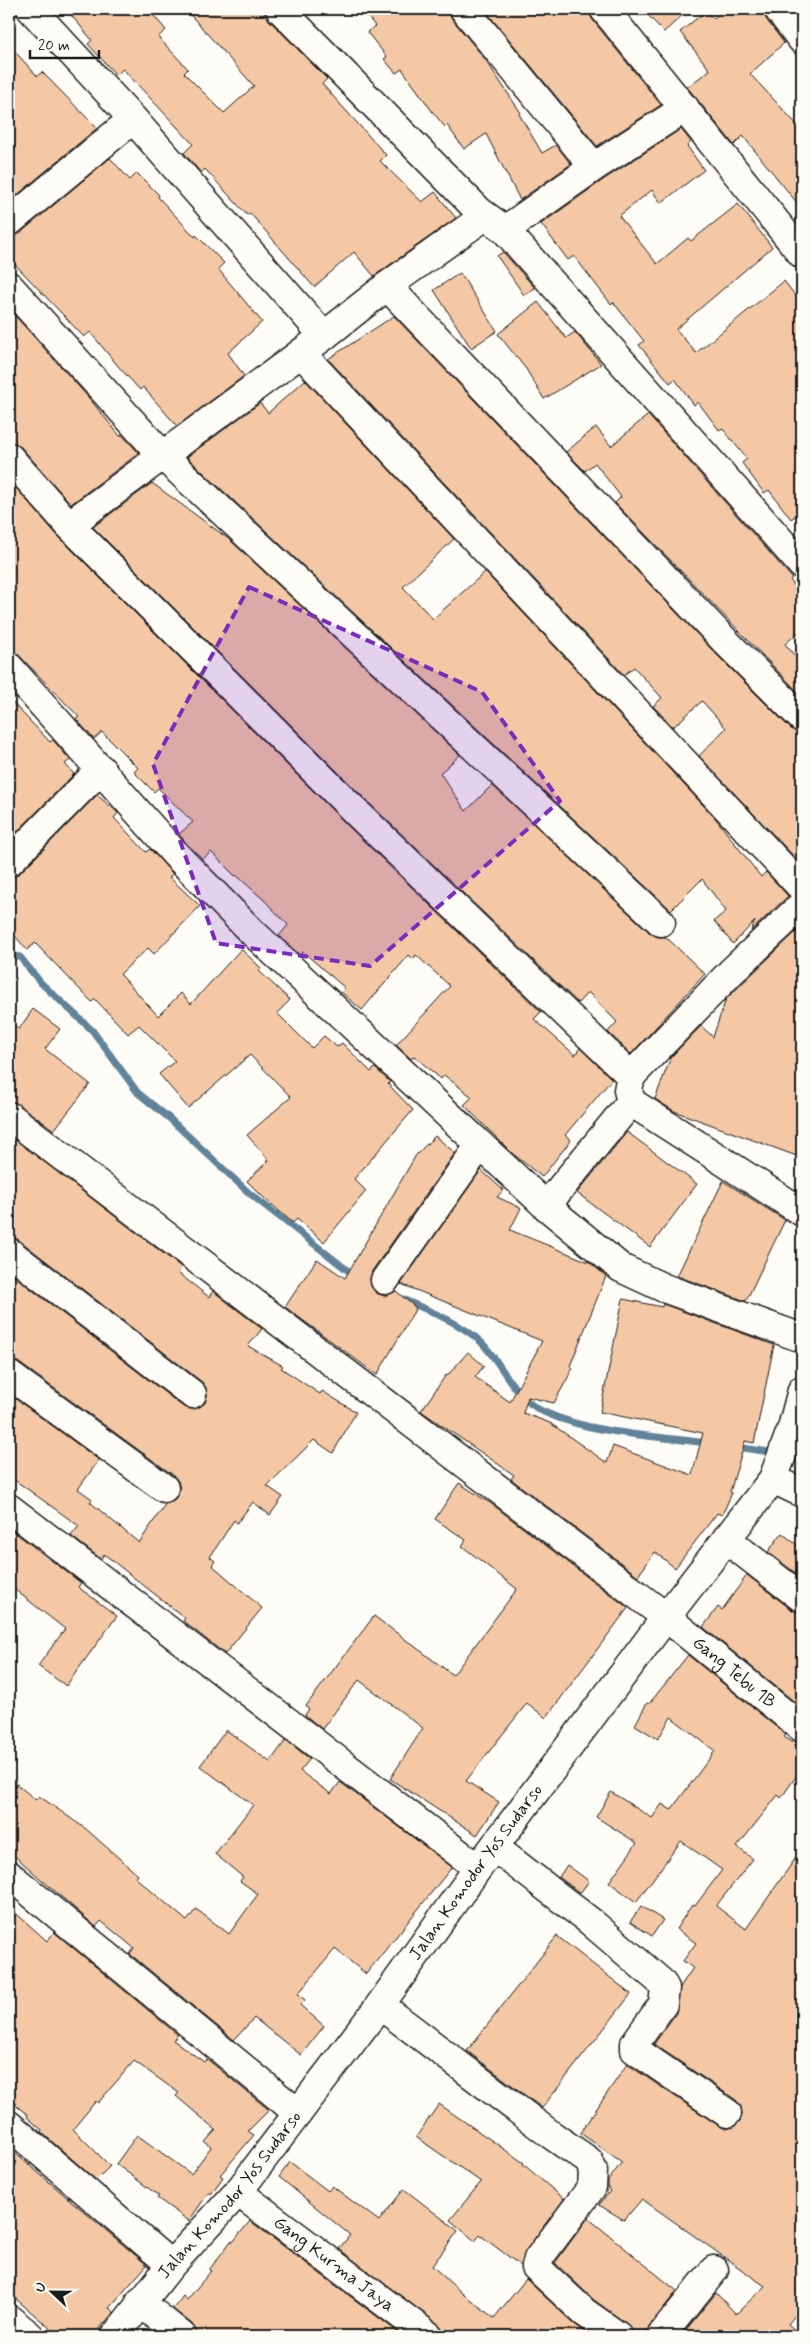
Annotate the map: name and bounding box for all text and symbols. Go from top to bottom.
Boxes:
scale bar [30,28,99,60]
text: 20 m [38,36,70,56]
street label: Gang Tebu 1B [687,1631,781,1714]
street label: Jalan Komodor Yos Sudarso [404,1779,549,1965]
street label: Jalan Komodor Yos Sudarso [152,2106,307,2284]
street label: Gang Kurma Jaya [268,2211,399,2318]
north arrow [28,2268,78,2318]
text: U [31,2280,51,2295]

